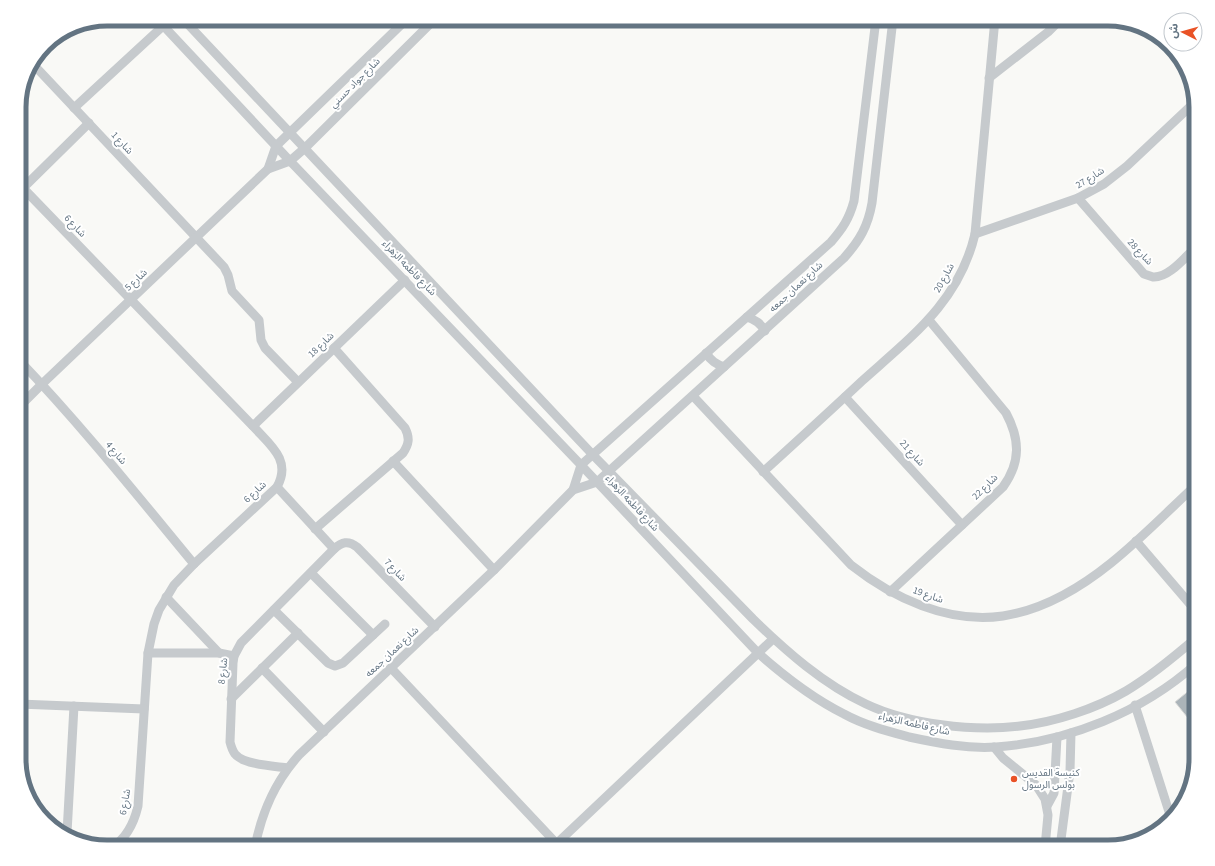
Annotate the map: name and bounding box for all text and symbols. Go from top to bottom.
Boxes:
north arrow [1163,12,1203,52]
text: ش [1165,23,1182,39]
street label: شارع جواد حسني [327,54,384,112]
street label: شارع 1 [108,129,136,158]
street label: شارع 27 [1073,164,1107,192]
street label: شارع 6 [61,212,89,240]
street label: شارع 28 [1124,236,1156,268]
street label: شارع فاطمه الزهراء [379,237,439,299]
street label: شارع نعمان جمعه [766,258,826,316]
street label: شارع 20 [930,261,958,295]
street label: شارع 5 [122,266,150,294]
street label: شارع 18 [305,329,337,361]
street label: شارع 21 [896,437,928,469]
street label: شارع 4 [102,438,130,468]
street label: شارع 22 [969,471,1001,503]
street label: شارع فاطمه الزهراء [602,472,662,534]
street label: شارع 6 [241,478,270,506]
street label: شارع 7 [381,556,409,584]
street label: شارع 19 [911,583,945,607]
street label: شارع نعمان جمعه [362,623,422,681]
street label: شارع 8 [215,657,231,685]
street label: شارع فاطمه الزهراء [877,709,951,739]
place label: كنيسة القديس بولس الرسول [1022,766,1080,792]
marker: كنيسة القديس بولس الرسول [1009,774,1019,784]
street label: شارع 6 [116,788,134,816]

